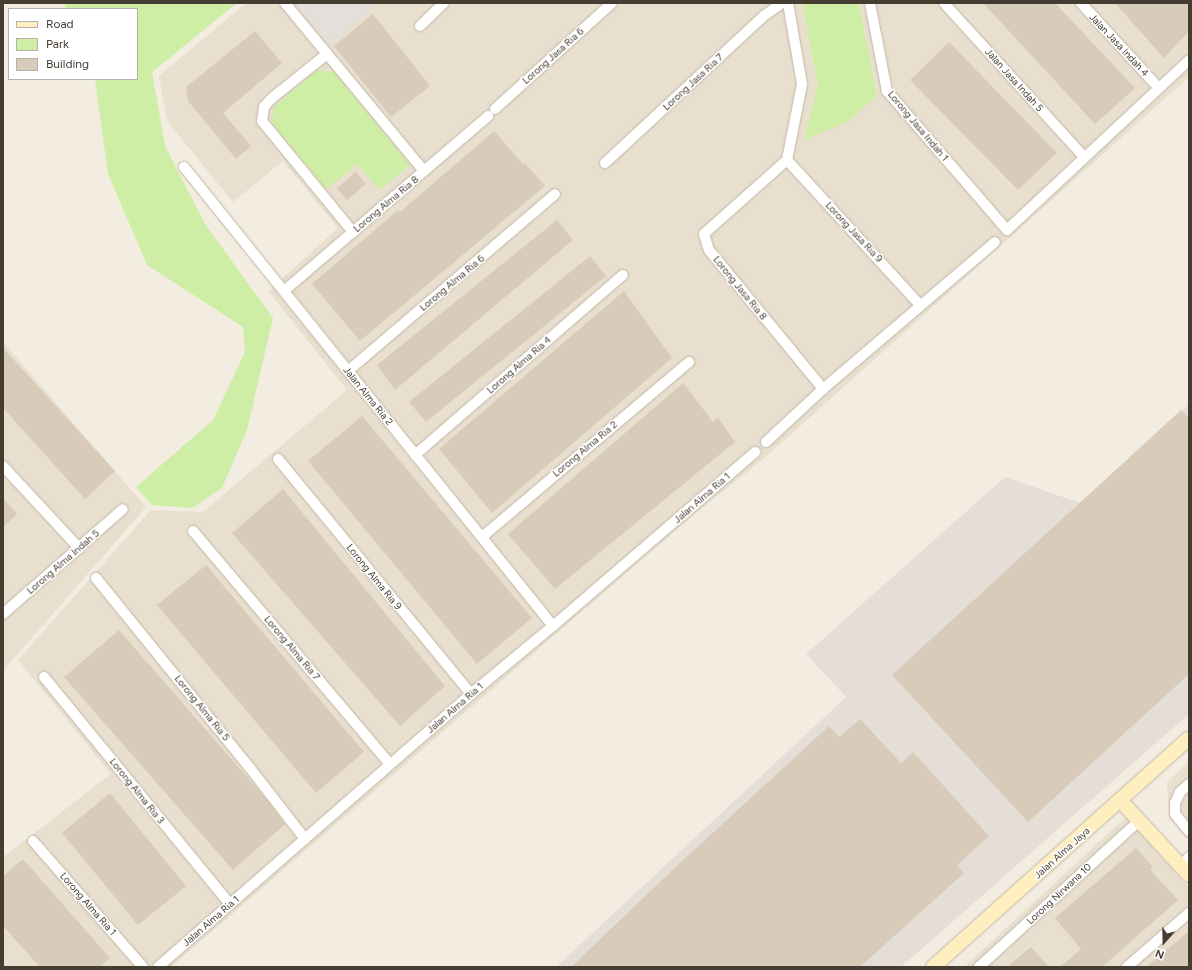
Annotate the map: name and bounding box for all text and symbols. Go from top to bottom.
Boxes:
legend [8,8,138,80]
street label: Jalan Jasa Indah 4 [1087,11,1151,79]
text: Road [46,17,74,31]
street label: Lorong Jasa Ria 6 [520,25,586,87]
text: Park [46,37,69,51]
street label: Jalan Jasa Indah 5 [982,46,1046,114]
street label: Lorong Jasa Ria 7 [660,51,726,113]
text: Building [46,57,89,71]
street label: Lorong Jasa Indah 1 [885,88,951,164]
street label: Lorong Alma Ria 8 [351,173,421,235]
street label: Lorong Jasa Ria 9 [823,199,885,265]
street label: Lorong Alma Ria 6 [417,252,487,314]
street label: Lorong Jasa Ria 8 [711,254,769,322]
street label: Lorong Alma Ria 4 [484,334,554,396]
street label: Jalan Alma Ria 2 [341,364,395,428]
street label: Lorong Alma Ria 2 [550,418,620,480]
street label: Jalan Alma Ria 1 [671,470,733,526]
street label: Lorong Alma Indah 5 [24,527,102,597]
street label: Lorong Alma Ria 9 [344,542,404,612]
street label: Lorong Alma Ria 7 [261,613,323,683]
street label: Lorong Alma Ria 5 [172,673,232,743]
street label: Jalan Alma Ria 1 [424,680,486,736]
street label: Lorong Alma Ria 3 [107,756,167,826]
street label: Jalan Alma Jaya [1032,825,1092,881]
street label: Lorong Nirwana 10 [1024,861,1094,927]
street label: Lorong Alma Ria 1 [57,870,119,938]
street label: Jalan Alma Ria 1 [180,893,242,949]
north arrow [1144,922,1184,962]
text: N [1154,946,1166,961]

